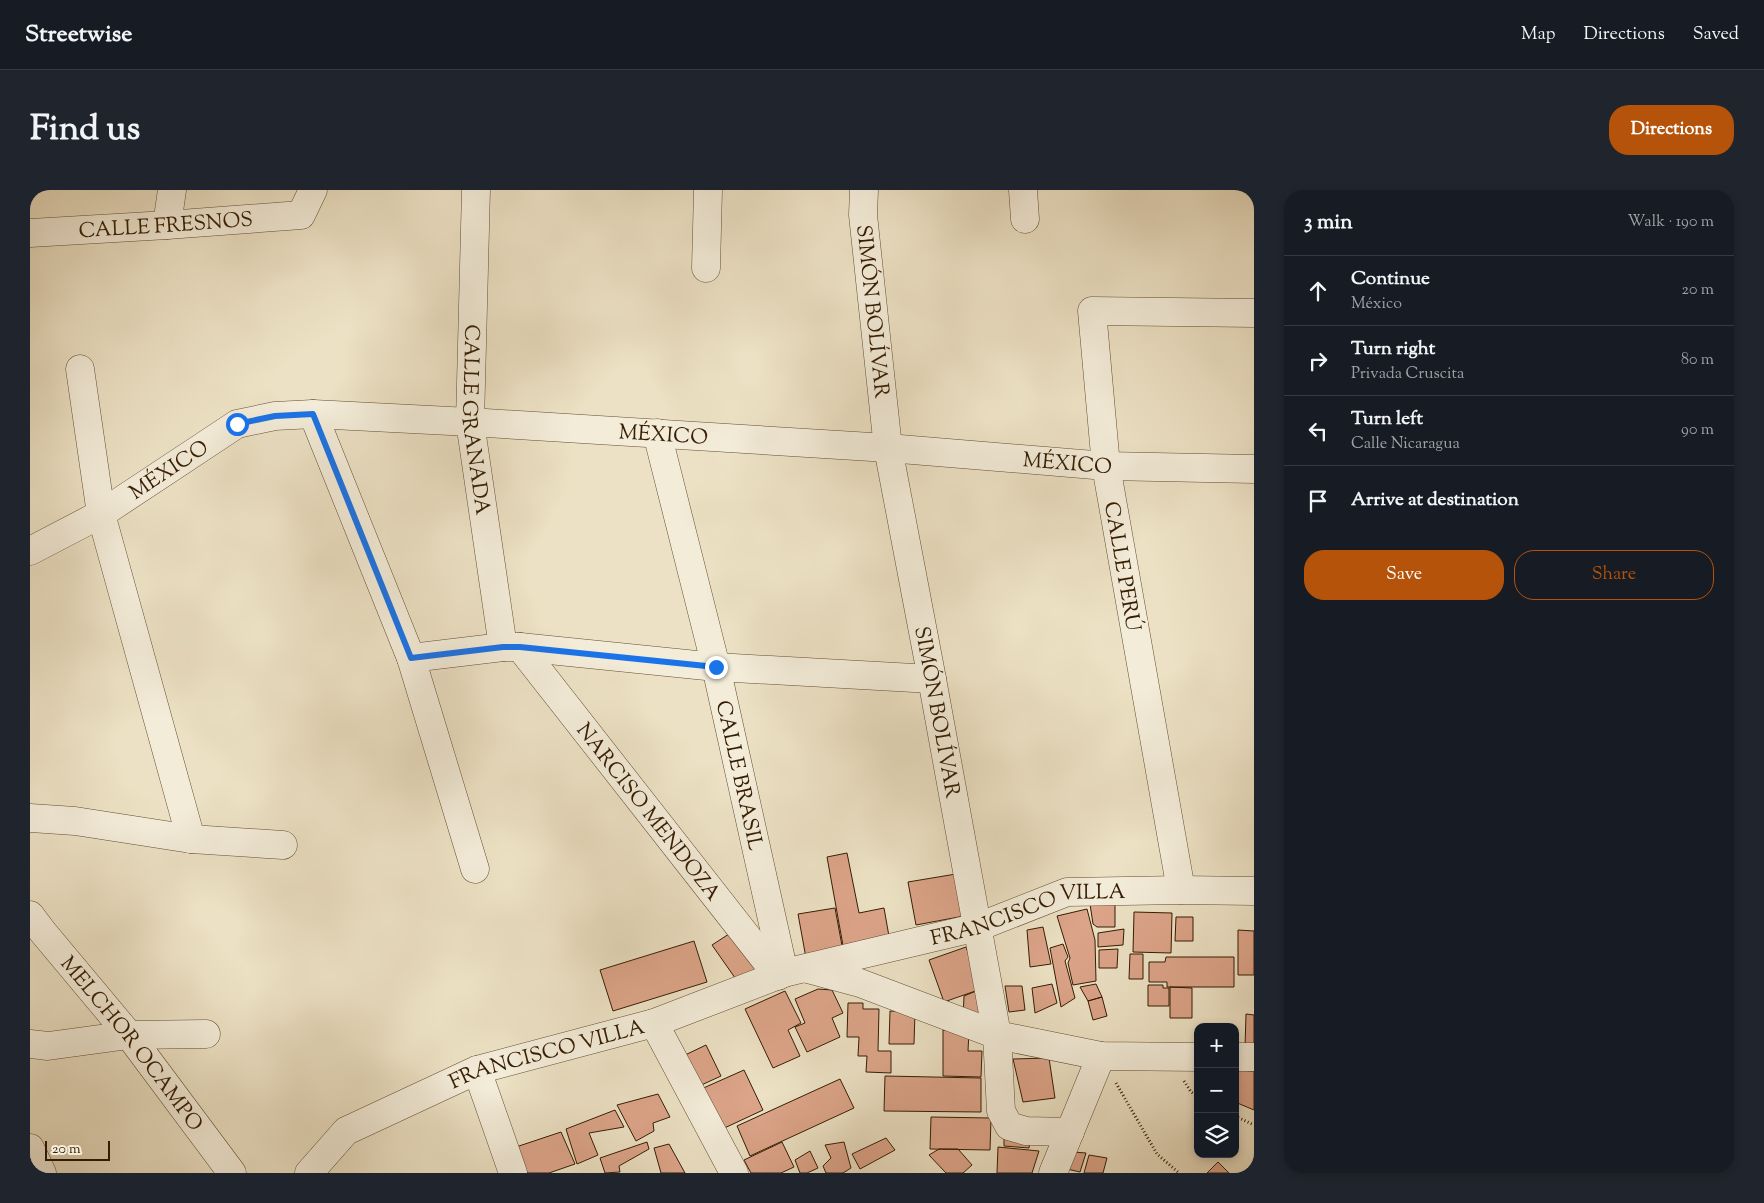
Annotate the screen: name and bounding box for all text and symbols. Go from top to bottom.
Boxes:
text: Streetwise [25,18,132,52]
text: Map [1521,22,1556,48]
text: Directions [1584,22,1665,48]
text: Saved [1693,22,1739,48]
text: Find us [30,105,140,156]
button: Directions [1609,105,1734,155]
street label: CALLE FRESNOS [78,206,254,247]
text: 3 min [1304,208,1353,238]
text: Walk · 190 m [1627,211,1714,234]
street label: SIMÓN BOLÍVAR [847,223,896,400]
text: Continue [1351,266,1430,293]
icon: ahead [1304,277,1332,305]
text: 20 m [1681,279,1714,302]
text: México [1351,293,1402,316]
street label: CALLE GRANADA [452,324,496,517]
text: Turn right [1351,336,1435,363]
icon: right [1304,347,1332,375]
text: 80 m [1681,349,1714,372]
text: Privada Cruscita [1351,363,1464,386]
text: Turn left [1351,406,1423,433]
route start [226,413,249,436]
icon: left [1304,417,1332,445]
street label: MÉXICO [618,418,709,454]
text: 90 m [1681,419,1714,442]
text: Calle Nicaragua [1351,433,1460,456]
street label: MÉXICO [124,434,215,508]
street label: MÉXICO [1021,446,1113,483]
icon: arrive [1304,487,1332,515]
text: Arrive at destination [1351,487,1519,514]
street label: CALLE PERÚ [1095,499,1147,633]
button: Save [1304,550,1504,600]
button: Share [1514,550,1714,600]
street label: SIMÓN BOLÍVAR [905,624,966,801]
route end [705,656,728,679]
street label: CALLE BRASIL [707,698,769,854]
street label: NARCISO MENDOZA [568,717,727,908]
street label: FRANCISCO VILLA [928,878,1126,955]
street label: MELCHOR OCAMPO [52,950,209,1138]
street label: FRANCISCO VILLA [445,1013,648,1098]
map controls [1194,1023,1239,1158]
button: + [1194,1023,1239,1068]
button: − [1194,1068,1239,1113]
button: layers [1194,1113,1239,1158]
scale bar [45,1138,110,1161]
text: 20 m [52,1140,81,1160]

